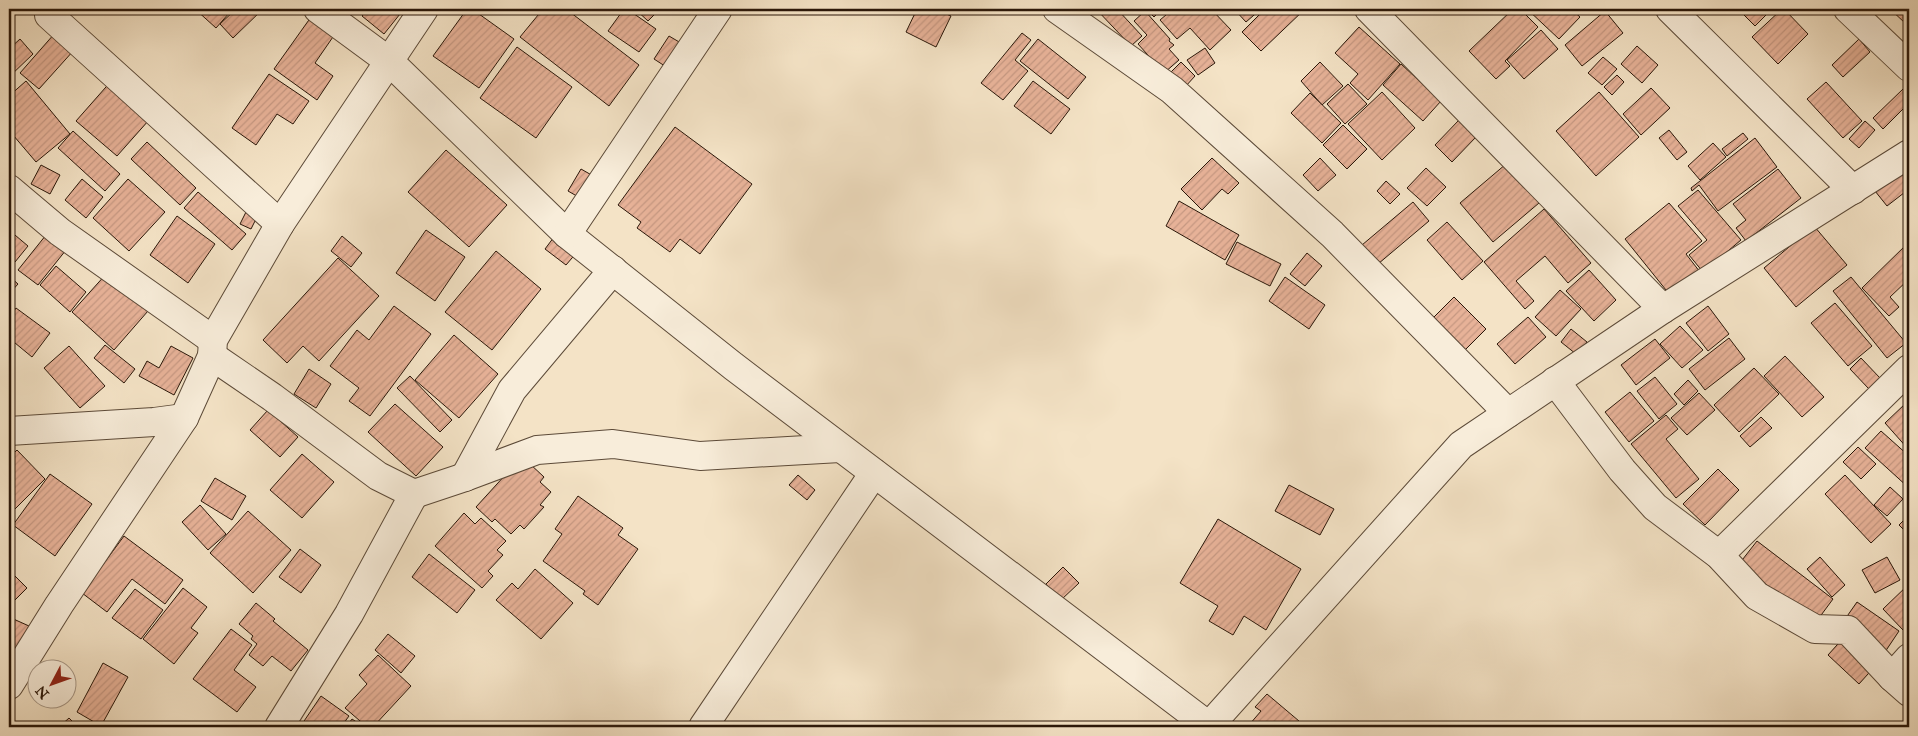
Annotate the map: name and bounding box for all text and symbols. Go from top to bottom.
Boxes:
north arrow [28,658,78,708]
text: N [32,682,53,702]

